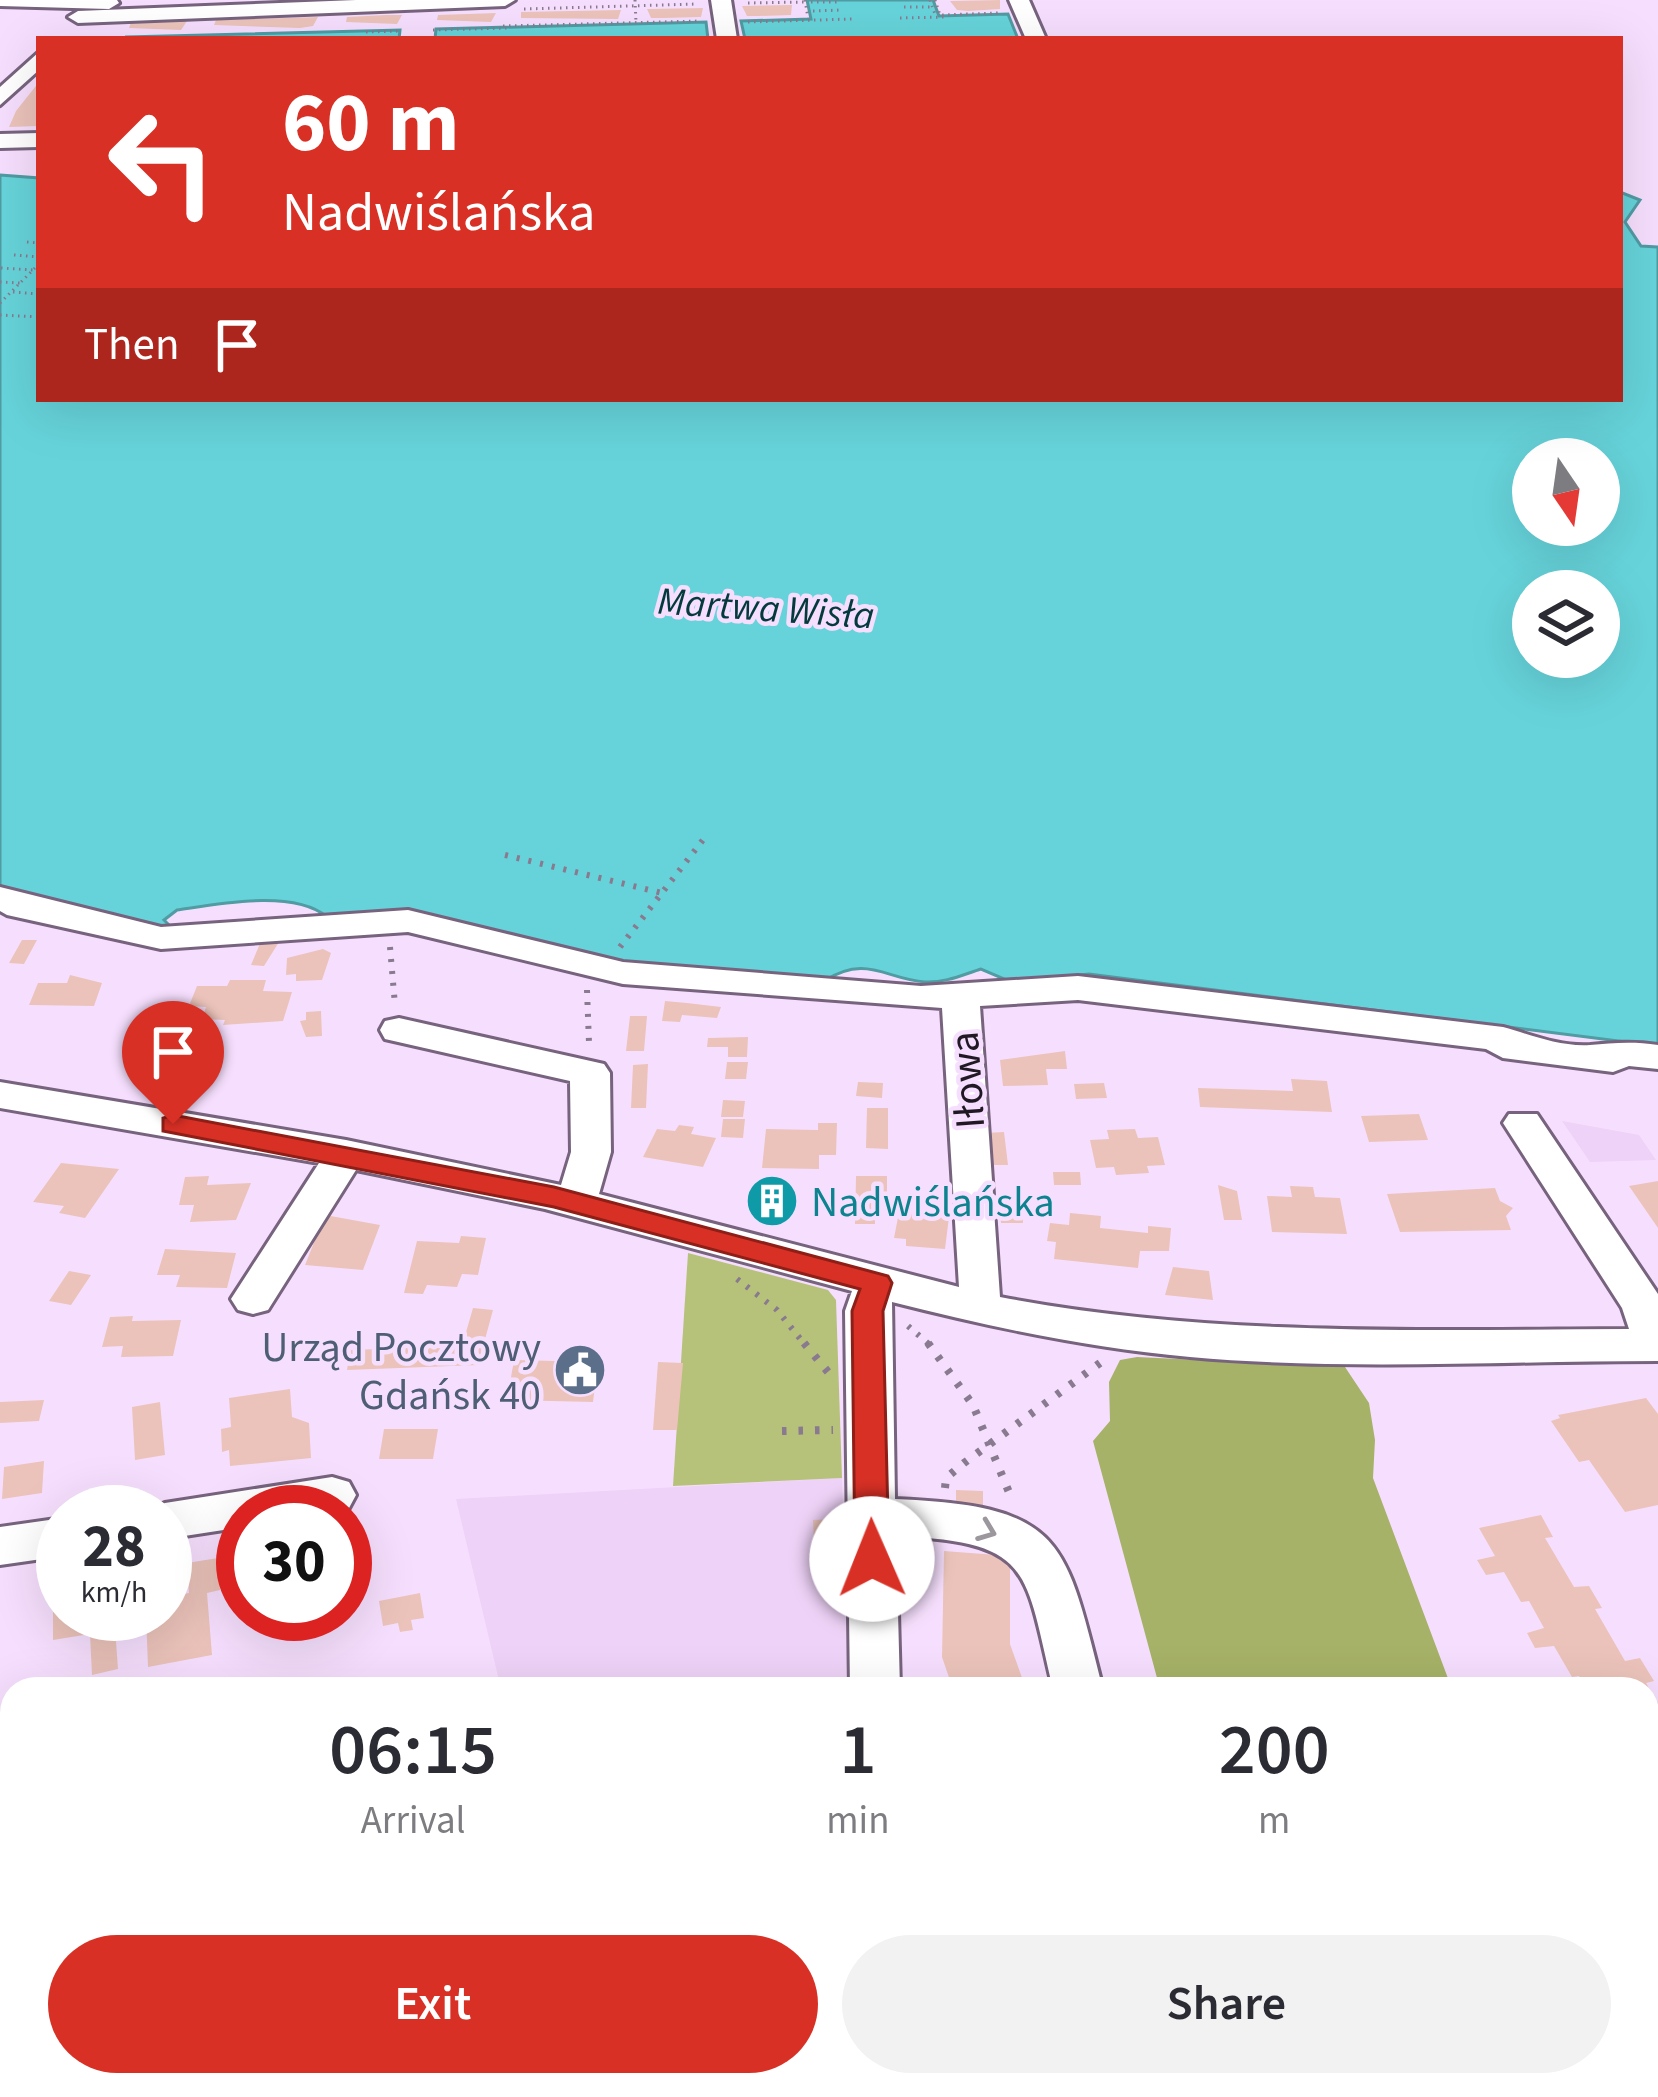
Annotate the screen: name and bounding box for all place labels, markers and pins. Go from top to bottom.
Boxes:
pin [122,1001,224,1124]
building icon: Nadwiślańska [744,1173,800,1229]
place label: Nadwiślańska [811,1173,1055,1233]
place label: Urząd Pocztowy Gdańsk 40 [261,1318,541,1426]
public building icon: Urząd Pocztowy Gdańsk 40 [552,1342,608,1398]

